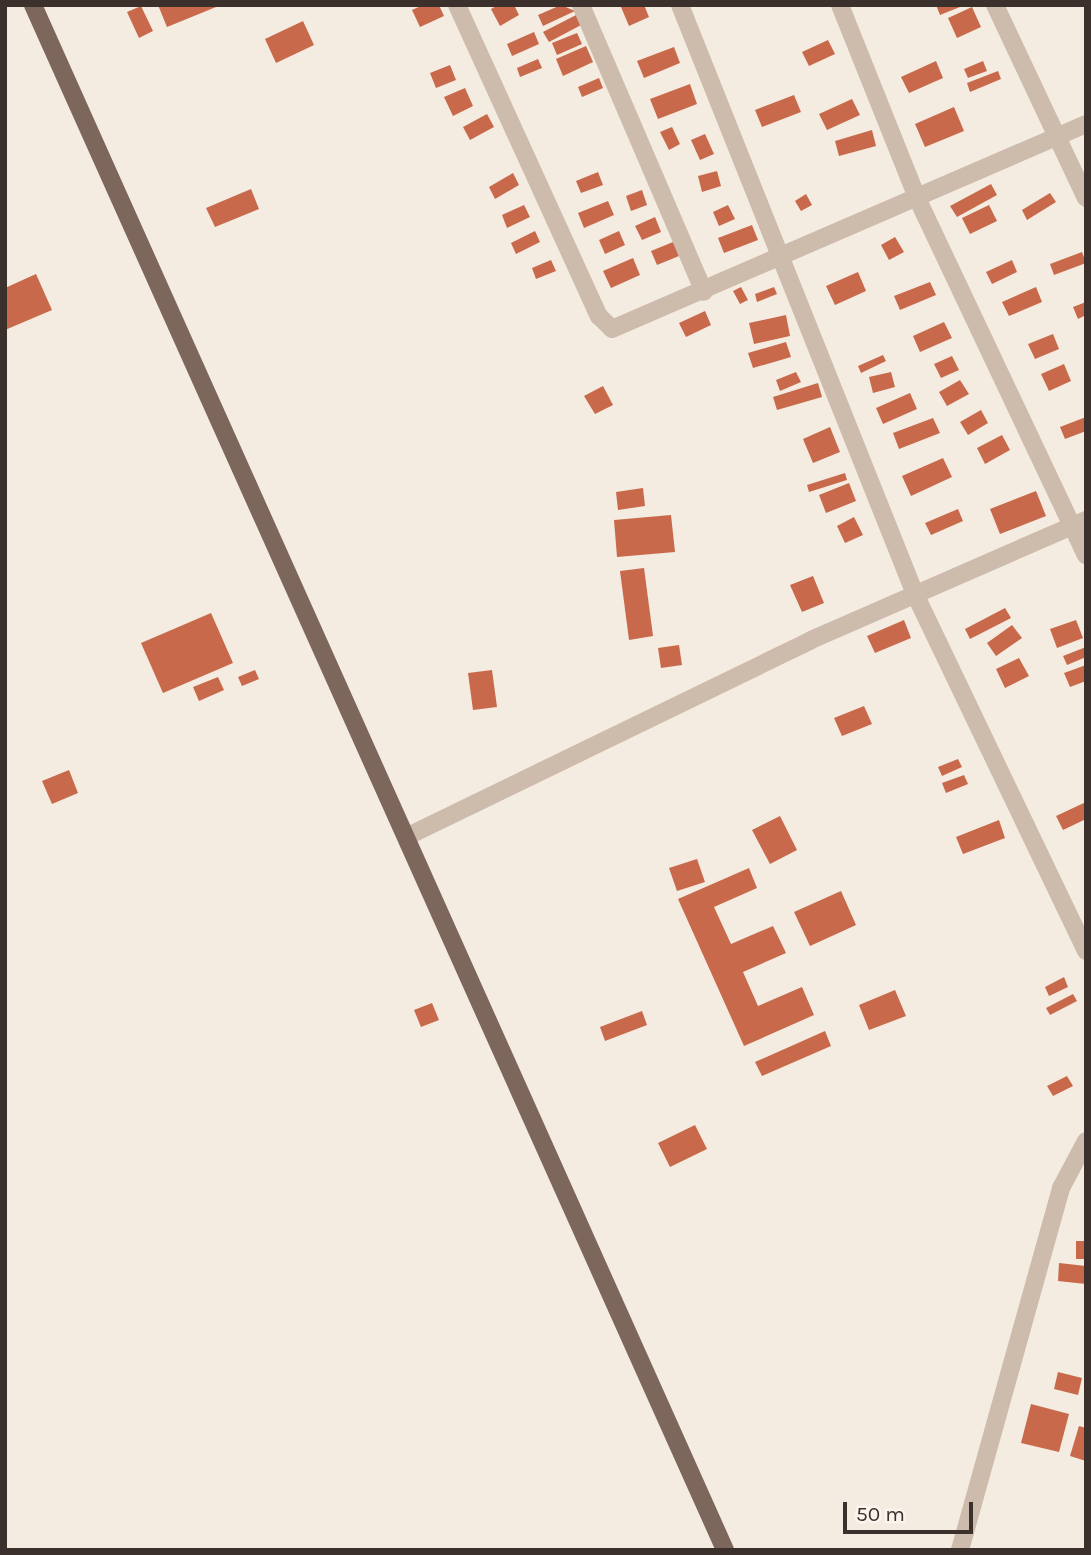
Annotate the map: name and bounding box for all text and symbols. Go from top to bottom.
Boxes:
scale bar [846,1488,976,1532]
text: 50 m [856,1502,905,1526]

